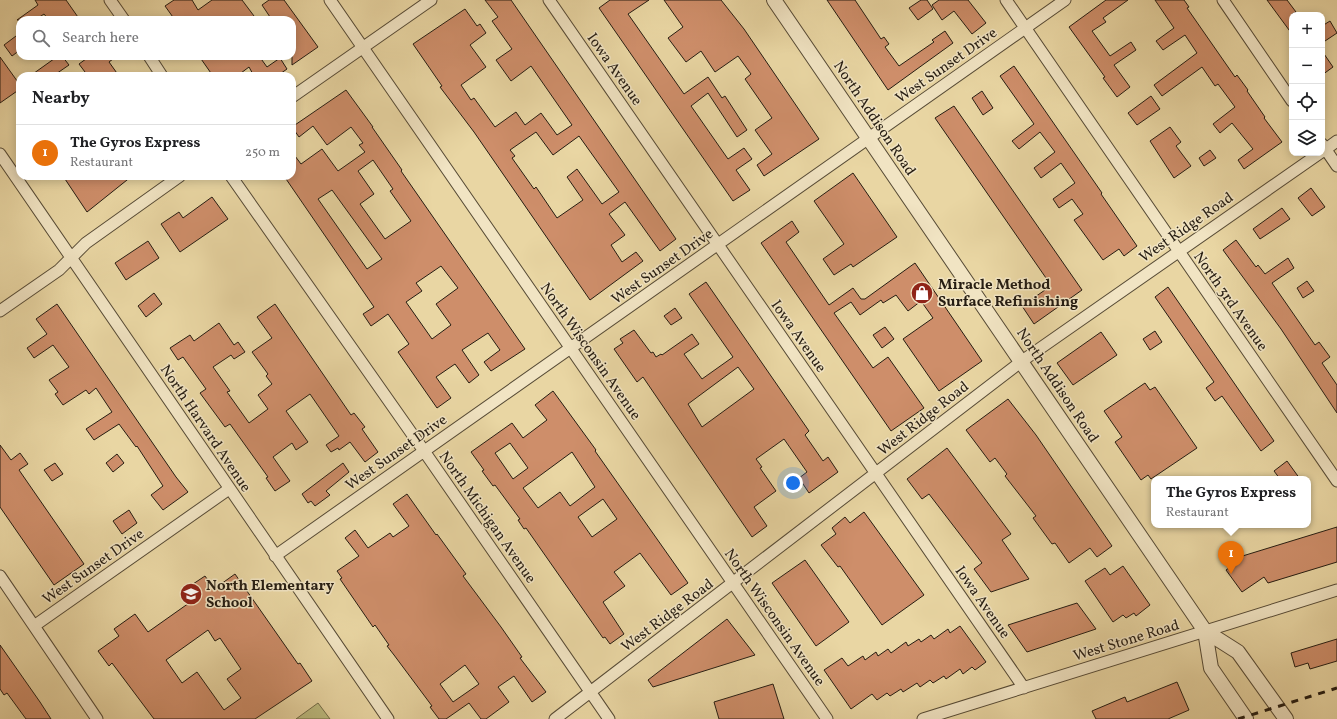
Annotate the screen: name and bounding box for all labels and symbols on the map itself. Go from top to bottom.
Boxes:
street label: West Sunset Drive [892,23,1002,109]
street label: Iowa Avenue [581,29,647,110]
street label: North Addison Road [827,57,920,180]
street label: West Ridge Road [1136,188,1238,269]
street label: West Sunset Drive [608,224,718,310]
street label: North 3rd Avenue [1188,248,1272,356]
place label: Miracle Method Surface Refinishing [938,275,1078,313]
street label: North Wisconsin Avenue [534,279,645,425]
shop icon: Miracle Method Surface Refinishing [909,280,935,306]
street label: Iowa Avenue [765,296,831,377]
street label: North Addison Road [1010,324,1103,447]
street label: North Harvard Avenue [154,361,255,497]
street label: West Ridge Road [874,377,974,461]
street label: West Sunset Drive [342,410,452,496]
street label: North Michigan Avenue [433,448,540,588]
your location [783,473,803,493]
street label: West Sunset Drive [39,524,149,610]
pin: 1 [1218,541,1244,574]
street label: North Wisconsin Avenue [718,545,829,691]
street label: Iowa Avenue [949,562,1015,643]
street label: West Ridge Road [617,575,718,658]
place label: North Elementary School [206,576,335,614]
school or university icon: North Elementary School [178,581,204,607]
street label: West Stone Road [1071,615,1182,668]

